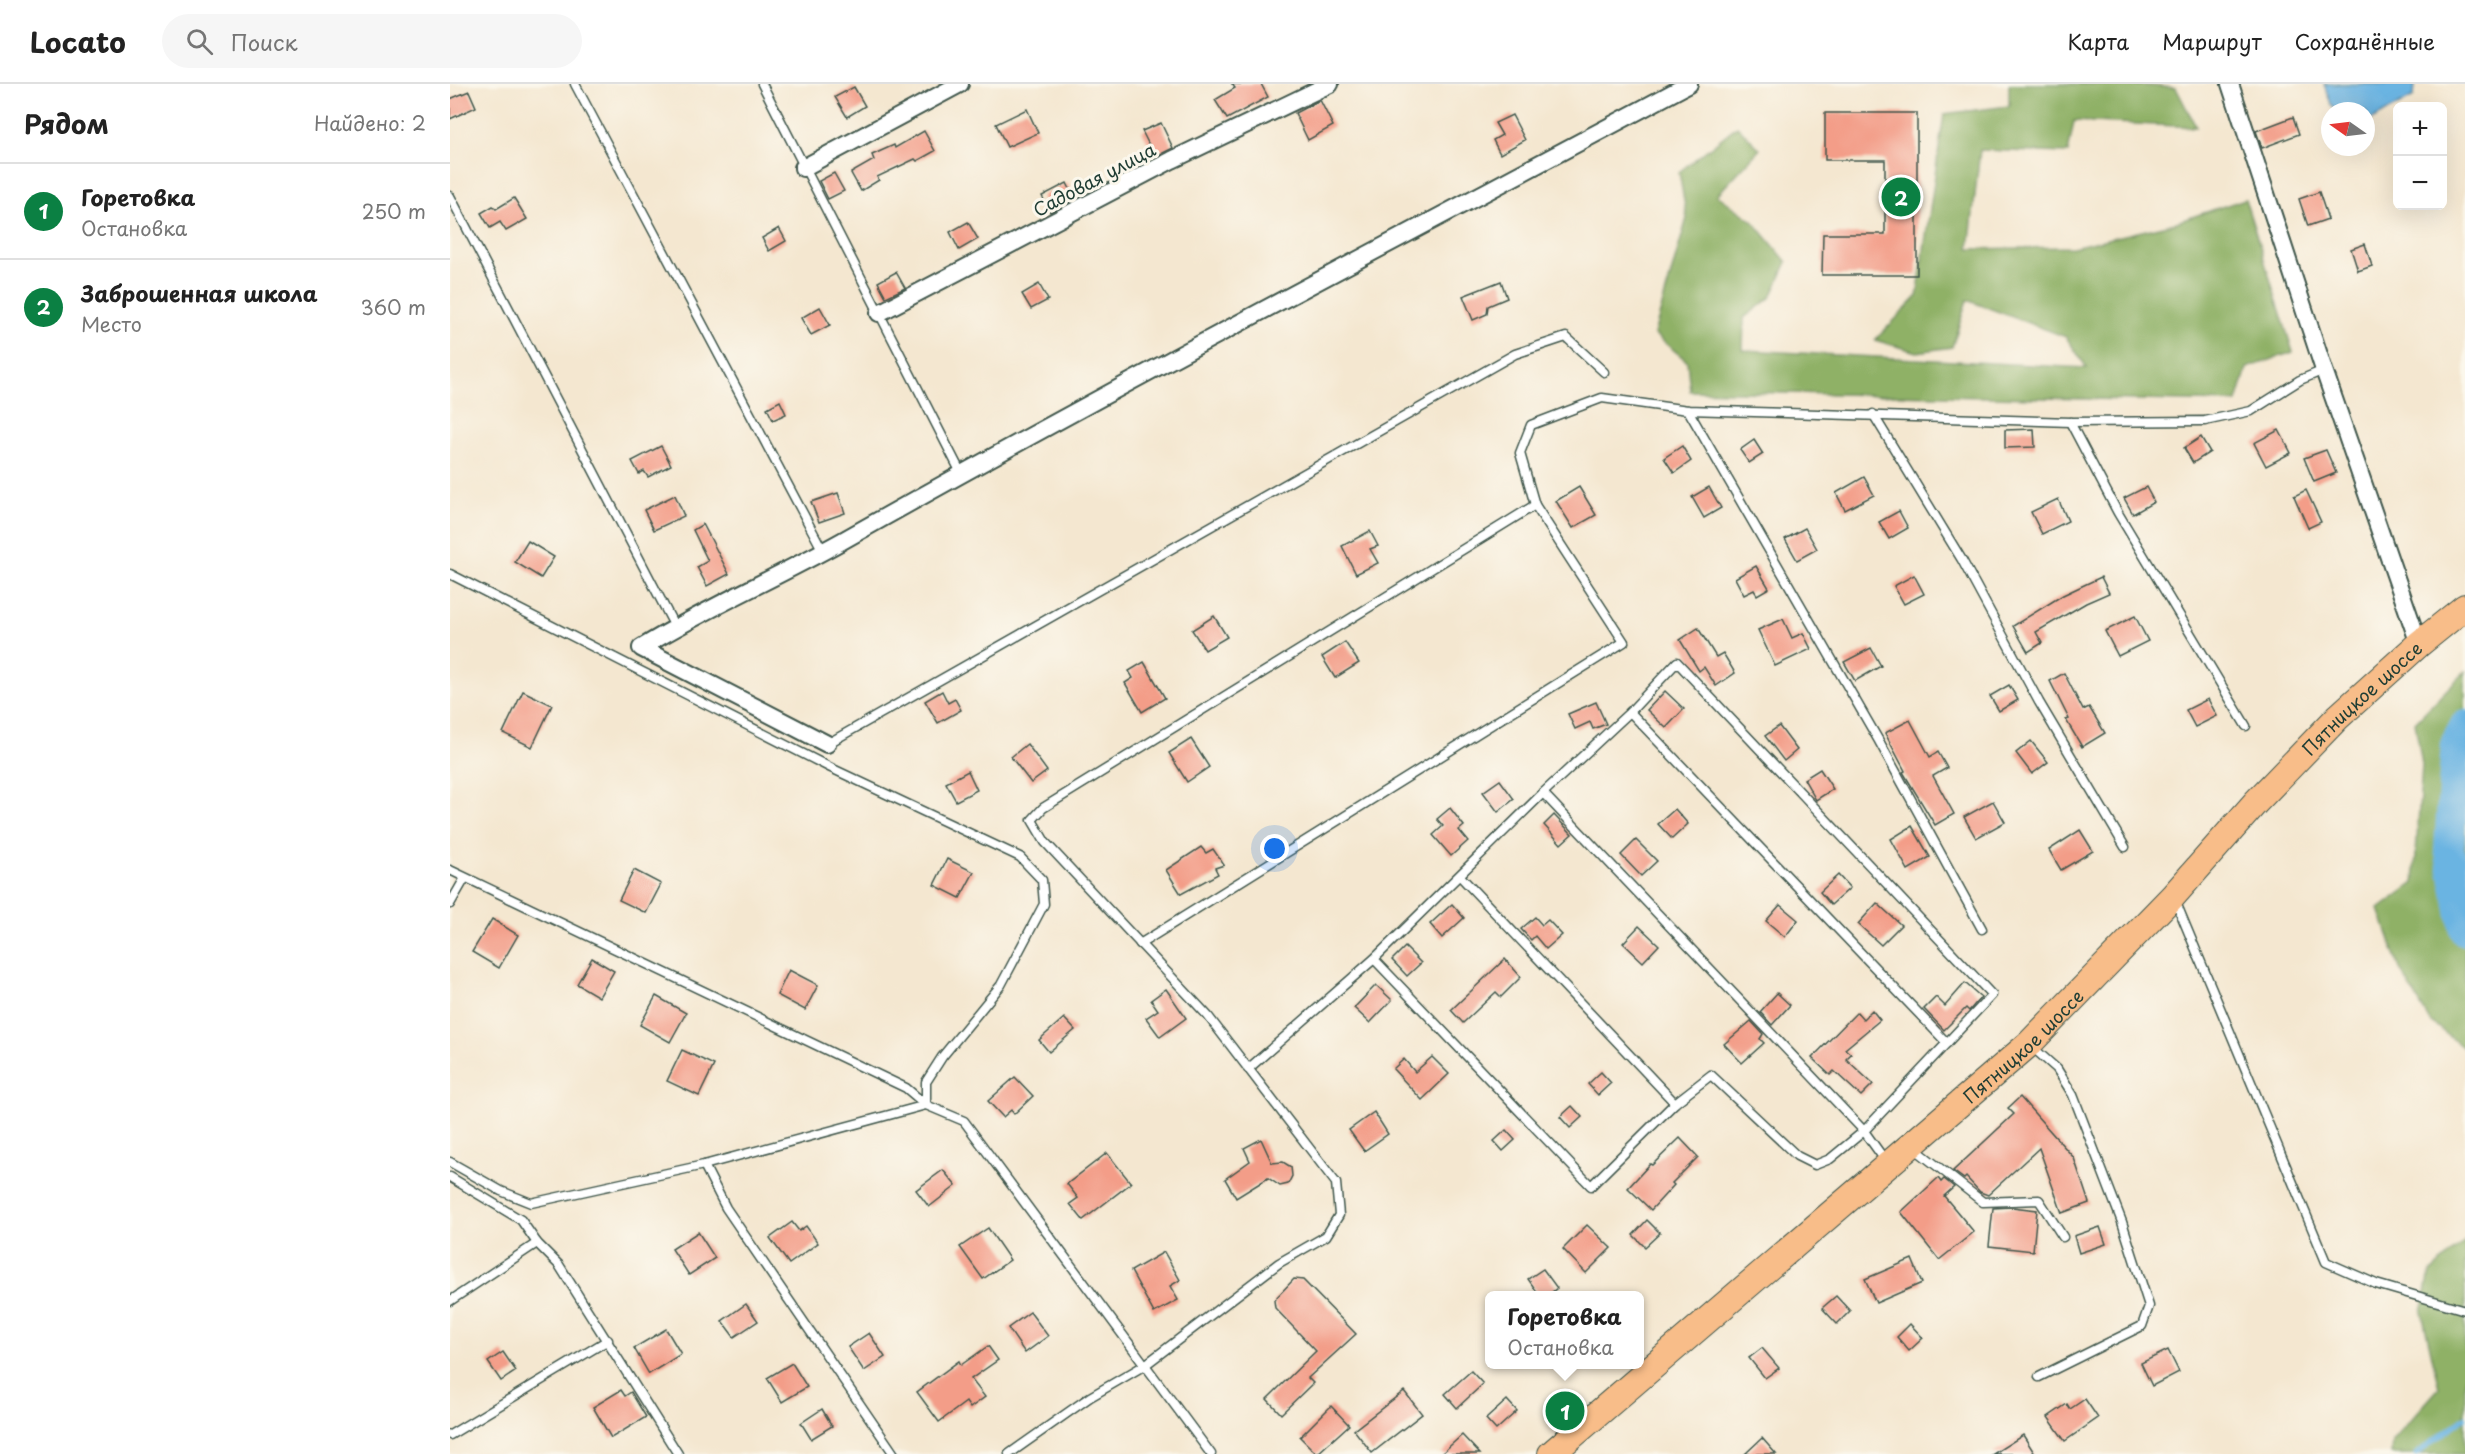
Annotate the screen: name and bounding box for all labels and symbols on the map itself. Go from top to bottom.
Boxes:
north arrow [2321,102,2375,156]
street label: Садовая улица [1028,135,1161,223]
pin: 2 [1882,174,1920,220]
street label: Пятницкое шоссе [2295,634,2428,761]
your location [1260,834,1289,863]
street label: Пятницкое шоссе [1957,983,2089,1109]
pin: 1 [1546,1388,1584,1434]

